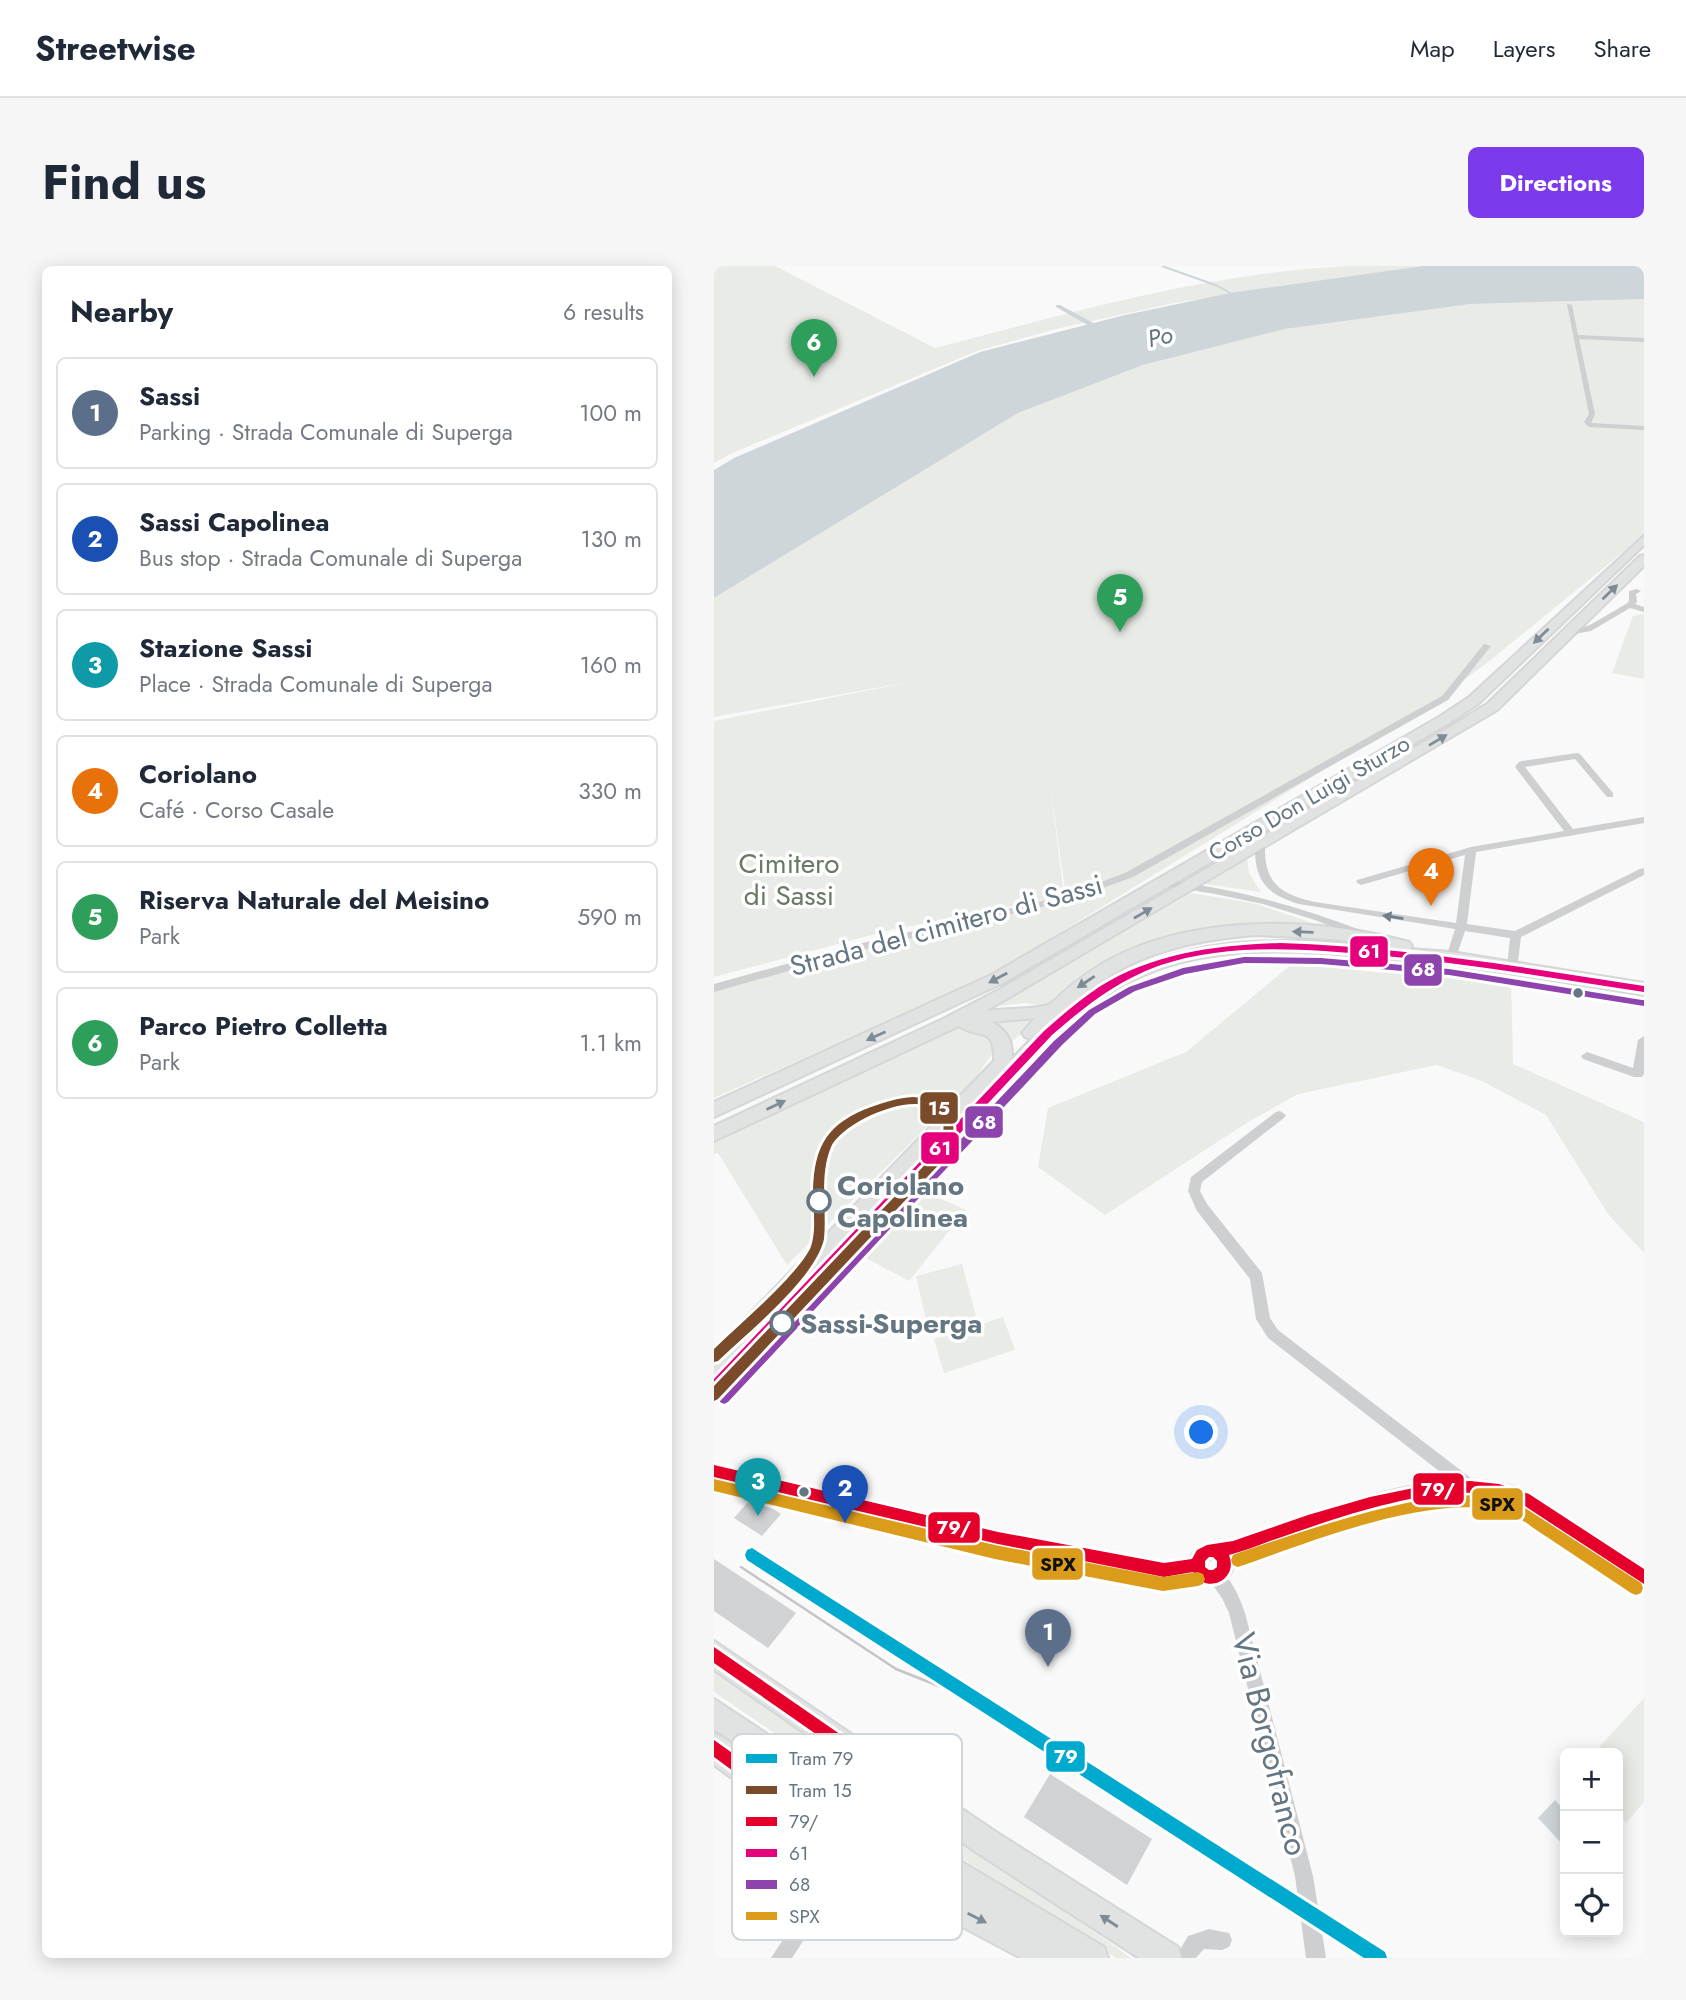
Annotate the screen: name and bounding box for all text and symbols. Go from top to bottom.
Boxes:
text: Streetwise [35,25,196,72]
text: Map [1410,31,1455,66]
text: Layers [1493,31,1555,66]
text: Share [1593,31,1651,66]
text: Find us [42,147,206,217]
button: Directions [1468,147,1644,218]
text: Nearby [70,290,173,333]
text: 6 results [563,295,644,329]
water label: Po [1144,317,1176,356]
pin: 6 [791,319,837,377]
text: Sassi [139,377,200,415]
text: 1 [89,396,101,430]
text: 100 m [579,396,642,430]
text: Parking · Strada Comunale di Superga [139,415,513,449]
text: Sassi Capolinea [139,503,330,541]
text: 2 [87,522,103,556]
text: 130 m [580,522,642,556]
text: Bus stop · Strada Comunale di Superga [139,541,522,575]
pin: 5 [1097,574,1143,632]
one-way arrow [1601,585,1618,601]
one-way arrow [1533,628,1550,644]
text: Stazione Sassi [139,629,312,667]
text: 3 [88,648,102,682]
text: 160 m [580,648,642,682]
text: Place · Strada Comunale di Superga [139,667,493,701]
street label: Corso Don Luigi Sturzo [1202,726,1416,870]
one-way arrow [1429,734,1448,746]
text: Coriolano [139,755,257,793]
text: 4 [87,774,103,808]
text: 330 m [578,774,642,808]
text: Café · Corso Casale [139,793,334,827]
park label: Cimitero di Sassi [738,843,840,916]
pin: 4 [1408,848,1454,906]
street label: Strada del cimitero di Sassi [785,864,1107,987]
text: Riserva Naturale del Meisino [139,881,489,919]
text: 5 [88,900,102,934]
text: 590 m [577,900,642,934]
one-way arrow [1133,907,1153,919]
one-way arrow [1382,911,1404,922]
text: Park [139,919,180,953]
one-way arrow [1292,927,1314,938]
line badge: 61 [1349,935,1389,968]
text: 61 [1358,938,1380,965]
line badge: 68 [1403,953,1443,987]
text: 68 [1411,956,1435,983]
one-way arrow [988,972,1007,984]
one-way arrow [1077,975,1095,989]
unlabelled marker [1571,986,1585,1000]
text: Parco Pietro Colletta [139,1007,388,1045]
text: 6 [87,1026,103,1060]
text: 1.1 km [579,1026,642,1060]
one-way arrow [866,1030,886,1042]
text: Park [139,1045,180,1079]
line badge: 15 [919,1091,959,1125]
text: 15 [928,1095,950,1122]
one-way arrow [766,1099,786,1111]
line badge: 68 [964,1105,1004,1139]
text: 68 [972,1109,996,1136]
line badge: 61 [920,1131,960,1165]
text: 61 [929,1135,951,1162]
place label: Coriolano Capolinea [837,1165,968,1238]
marker: Coriolano Capolinea [807,1189,831,1213]
place label: Sassi-Superga [800,1303,982,1344]
marker: Sassi-Superga [770,1311,794,1335]
your location [1184,1415,1218,1449]
pin: 3 [735,1458,781,1516]
pin: 2 [822,1465,868,1523]
line badge: 79/ [1412,1472,1465,1506]
text: 79/ [1421,1476,1456,1503]
unlabelled marker [797,1485,811,1499]
line badge: SPX [1471,1487,1524,1521]
text: SPX [1479,1491,1515,1518]
line badge: 79/ [927,1511,981,1544]
text: 79/ [937,1514,972,1541]
line badge: SPX [1031,1547,1084,1581]
text: SPX [1040,1551,1076,1578]
pin: 1 [1025,1609,1071,1667]
street label: Via Borgofranco [1220,1628,1321,1860]
legend [732,1734,962,1940]
line badge: 79 [1045,1740,1086,1773]
text: 79 [1054,1743,1078,1770]
text: Tram 79 [789,1745,853,1772]
map controls [1560,1748,1623,1937]
button: + [1560,1748,1623,1811]
text: Tram 15 [789,1777,852,1804]
text: 79/ [789,1808,819,1835]
button: − [1560,1811,1623,1874]
text: 61 [789,1840,809,1867]
text: 68 [789,1871,810,1898]
button: locate [1560,1874,1623,1937]
text: SPX [789,1903,820,1930]
one-way arrow [967,1913,987,1924]
one-way arrow [1100,1915,1119,1928]

